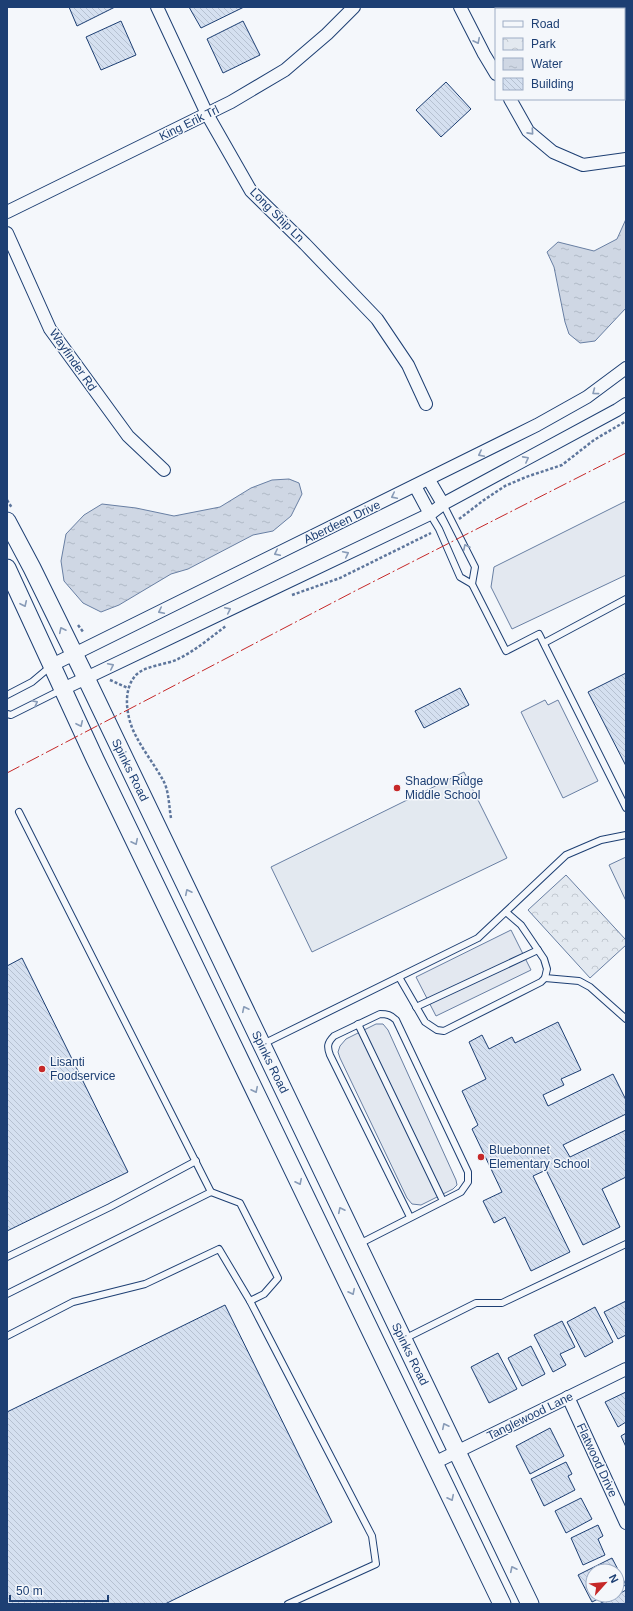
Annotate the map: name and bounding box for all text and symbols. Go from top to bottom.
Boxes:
legend [495,8,625,100]
text: Road [531,17,560,31]
one-way arrow [472,37,480,45]
text: Park [531,37,557,51]
text: Water [531,57,563,71]
text: Building [531,77,574,91]
street label: King Erik Trl [157,103,221,143]
one-way arrow [526,127,533,135]
street label: Long Ship Ln [247,185,307,245]
street label: Wayfinder Rd [47,326,99,394]
one-way arrow [592,387,599,394]
one-way arrow [477,449,485,457]
one-way arrow [522,456,530,464]
one-way arrow [391,491,398,499]
street label: Aberdeen Drive [301,497,383,547]
one-way arrow [463,544,470,552]
one-way arrow [274,549,282,556]
one-way arrow [341,551,349,559]
one-way arrow [19,599,27,607]
one-way arrow [157,606,165,614]
one-way arrow [224,607,232,615]
one-way arrow [59,627,67,635]
one-way arrow [107,663,114,671]
one-way arrow [31,700,39,708]
one-way arrow [75,720,83,727]
street label: Spinks Road [109,736,151,804]
place label: Shadow Ridge Middle School [405,774,483,802]
marker: Shadow Ridge Middle School [392,783,402,793]
one-way arrow [130,837,138,845]
one-way arrow [185,889,193,896]
one-way arrow [242,1006,250,1013]
street label: Spinks Road [249,1028,291,1096]
place label: Lisanti Foodservice [50,1055,116,1083]
marker: Lisanti Foodservice [37,1064,47,1074]
one-way arrow [250,1086,258,1093]
place label: Bluebonnet Elementary School [489,1143,590,1171]
marker: Bluebonnet Elementary School [476,1152,486,1162]
one-way arrow [294,1178,302,1185]
one-way arrow [338,1207,346,1214]
one-way arrow [347,1287,355,1295]
street label: Spinks Road [389,1320,431,1388]
street label: Tanglewood Lane [485,1389,576,1443]
street label: Flatwood Drive [574,1421,620,1500]
one-way arrow [442,1423,450,1431]
one-way arrow [446,1494,454,1501]
north arrow [585,1563,625,1603]
one-way arrow [510,1566,518,1573]
text: N [607,1572,621,1585]
scale bar [10,1577,108,1603]
text: 50 m [16,1584,43,1598]

